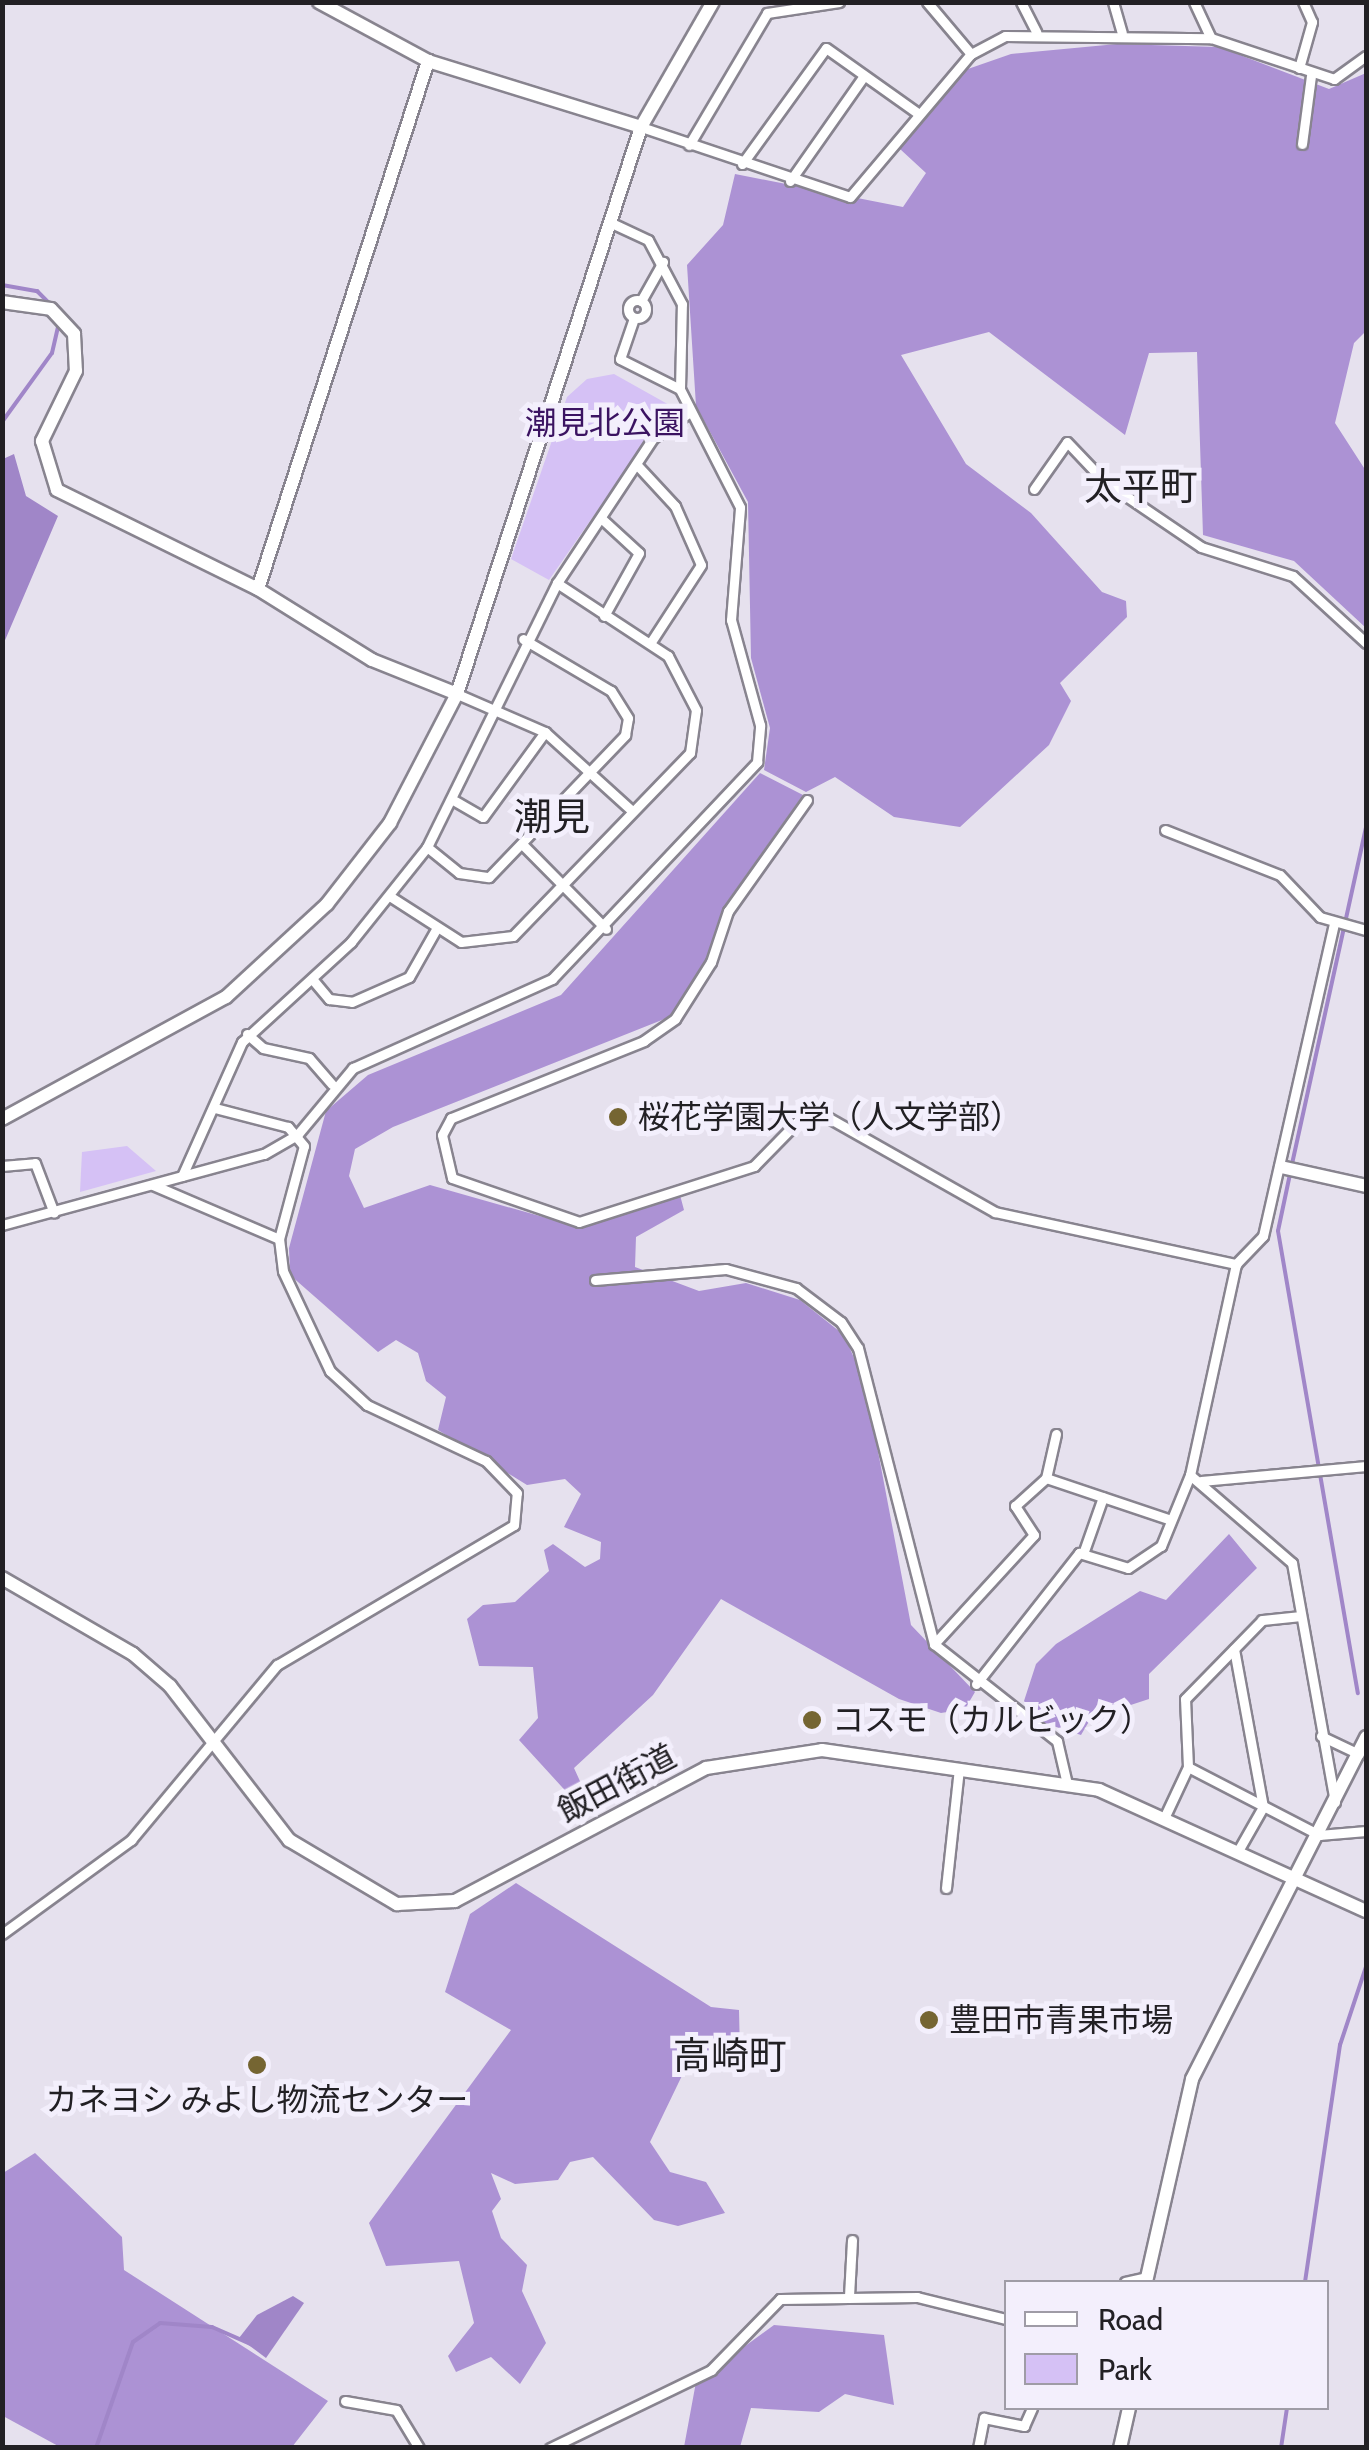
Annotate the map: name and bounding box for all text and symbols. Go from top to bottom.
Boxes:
park label: 潮見北公園 [525,404,685,442]
district label: 太平町 [1084,464,1198,510]
district label: 潮見 [514,794,590,840]
place label: 桜花学園大学（人文学部） [638,1098,1022,1136]
marker: 桜花学園大学（人文学部） [607,1106,629,1128]
place label: コスモ（カルビック） [832,1701,1152,1739]
marker: コスモ（カルビック） [801,1709,823,1731]
street label: 飯田街道 [551,1737,683,1831]
place label: 豊田市青果市場 [949,2001,1173,2039]
marker: 豊田市青果市場 [918,2009,940,2031]
district label: 高崎町 [673,2033,787,2079]
marker: カネヨシ みよし物流センター [246,2054,268,2076]
place label: カネヨシ みよし物流センター [45,2081,469,2119]
legend [1004,2280,1329,2410]
text: Road [1098,2301,1163,2338]
text: Park [1098,2351,1152,2388]

